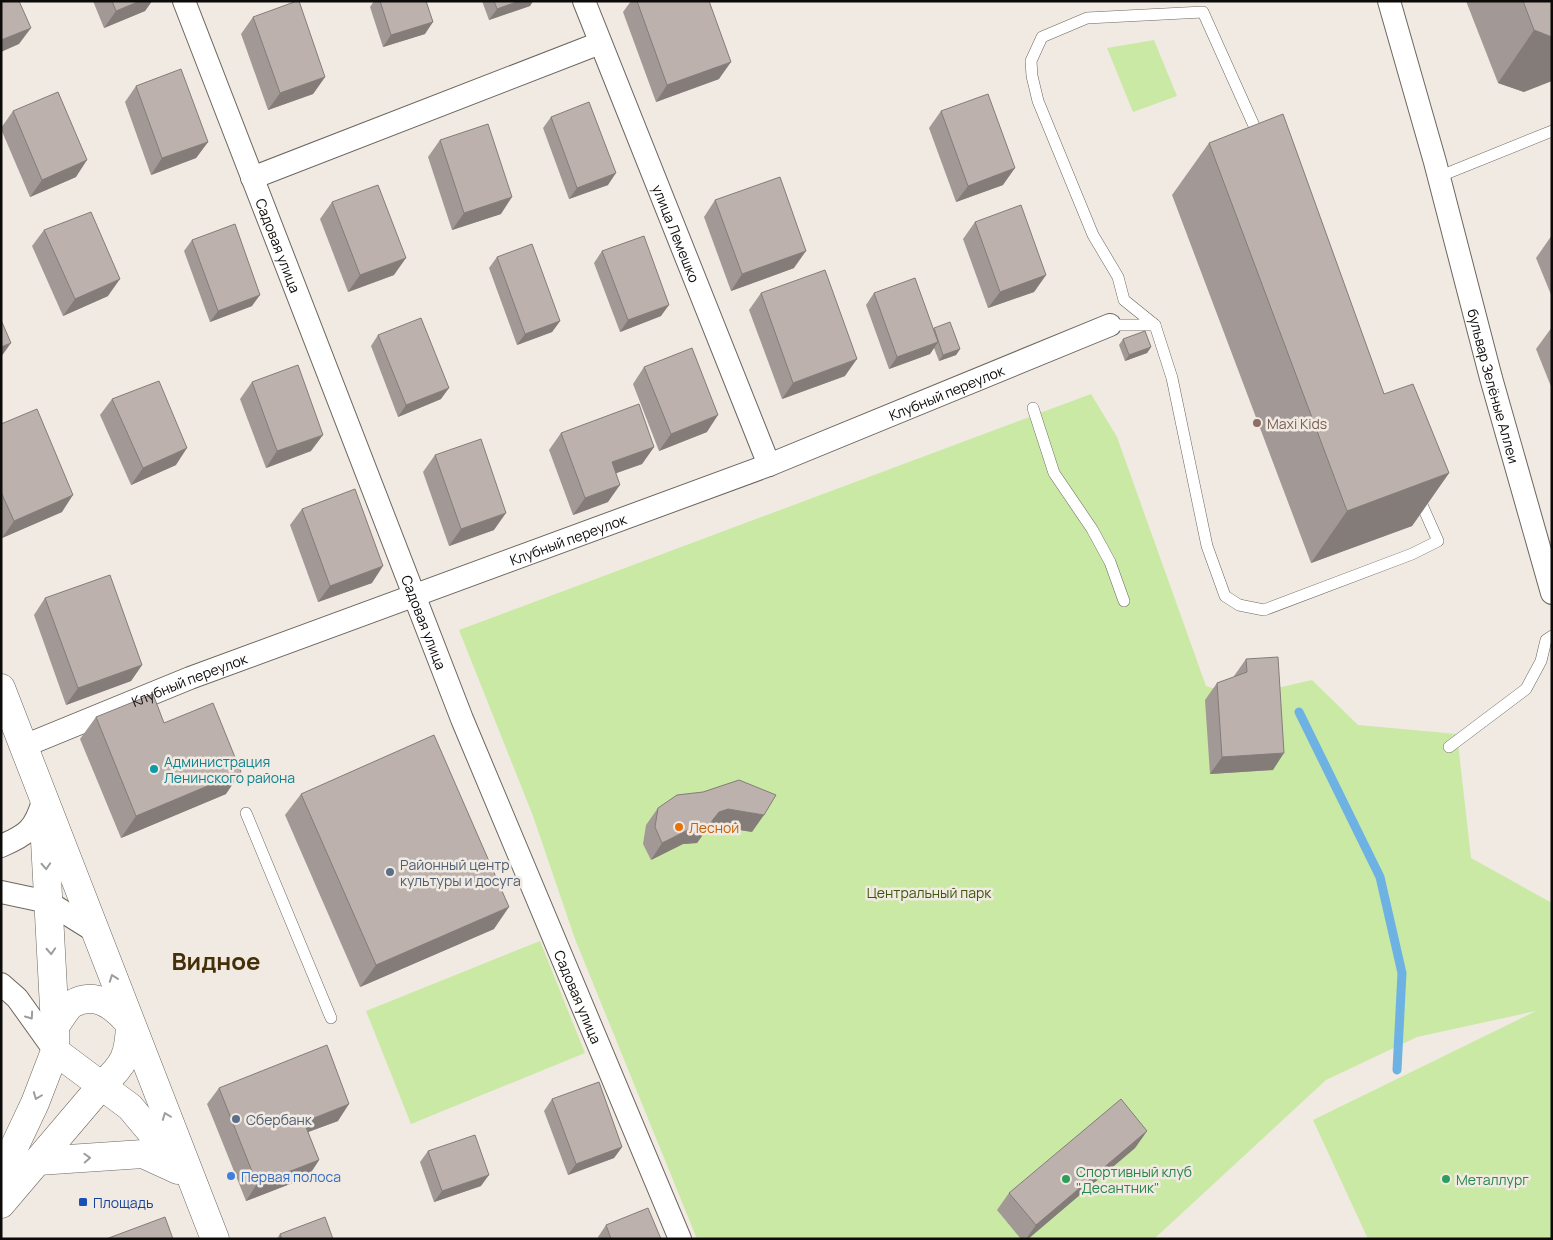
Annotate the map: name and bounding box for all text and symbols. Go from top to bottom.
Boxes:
street label: улица Лемешко [649,182,705,285]
street label: Садовая улица [252,195,305,295]
street label: бульвар Зелёные Аллеи [1464,307,1524,465]
street label: Клубный переулок [886,360,1008,424]
place label: Maxi Kids [1267,414,1327,433]
marker: Maxi Kids [1251,417,1263,429]
street label: Клубный переулок [507,509,630,569]
street label: Садовая улица [398,572,451,672]
street label: Клубный переулок [128,648,251,711]
place label: Администрация Ленинского района [164,752,295,787]
marker: Администрация Ленинского района [148,763,160,775]
place label: Лесной [689,818,739,837]
marker: Лесной [673,821,685,833]
place label: Районный центр культуры и досуга [400,855,521,890]
one-way arrow [41,863,52,871]
marker: Районный центр культуры и досуга [384,866,396,878]
park label: Центральный парк [867,883,992,902]
district label: Видное [171,944,261,977]
one-way arrow [45,947,56,955]
street label: Садовая улица [550,947,606,1046]
one-way arrow [109,975,119,983]
one-way arrow [24,1010,33,1019]
one-way arrow [33,1092,43,1100]
place label: Сбербанк [246,1110,313,1129]
one-way arrow [162,1112,172,1121]
marker: Сбербанк [230,1113,242,1125]
one-way arrow [83,1153,91,1164]
place label: Спортивный клуб "Десантник" [1076,1162,1192,1197]
place label: Первая полоса [241,1167,341,1186]
marker: Первая полоса [225,1170,237,1182]
place label: Металлург [1456,1170,1529,1189]
marker: Спортивный клуб "Десантник" [1060,1173,1072,1185]
marker: Металлург [1440,1173,1452,1185]
place label: Площадь [93,1193,153,1212]
marker: Площадь [77,1196,89,1208]

